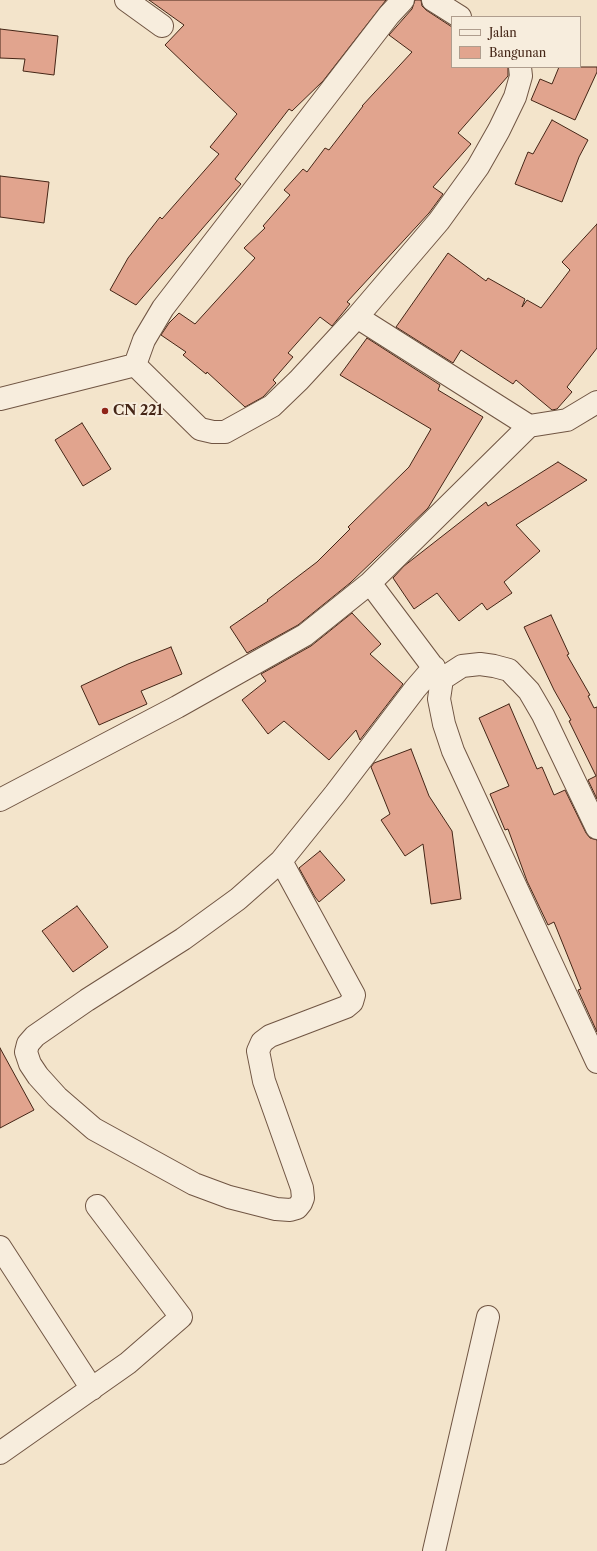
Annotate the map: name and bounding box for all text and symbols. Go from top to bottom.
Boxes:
legend [451,16,581,68]
text: Jalan [489,25,517,40]
text: Bangunan [489,45,546,60]
place label: CN 221 [113,403,163,419]
marker: CN 221 [100,406,110,416]

